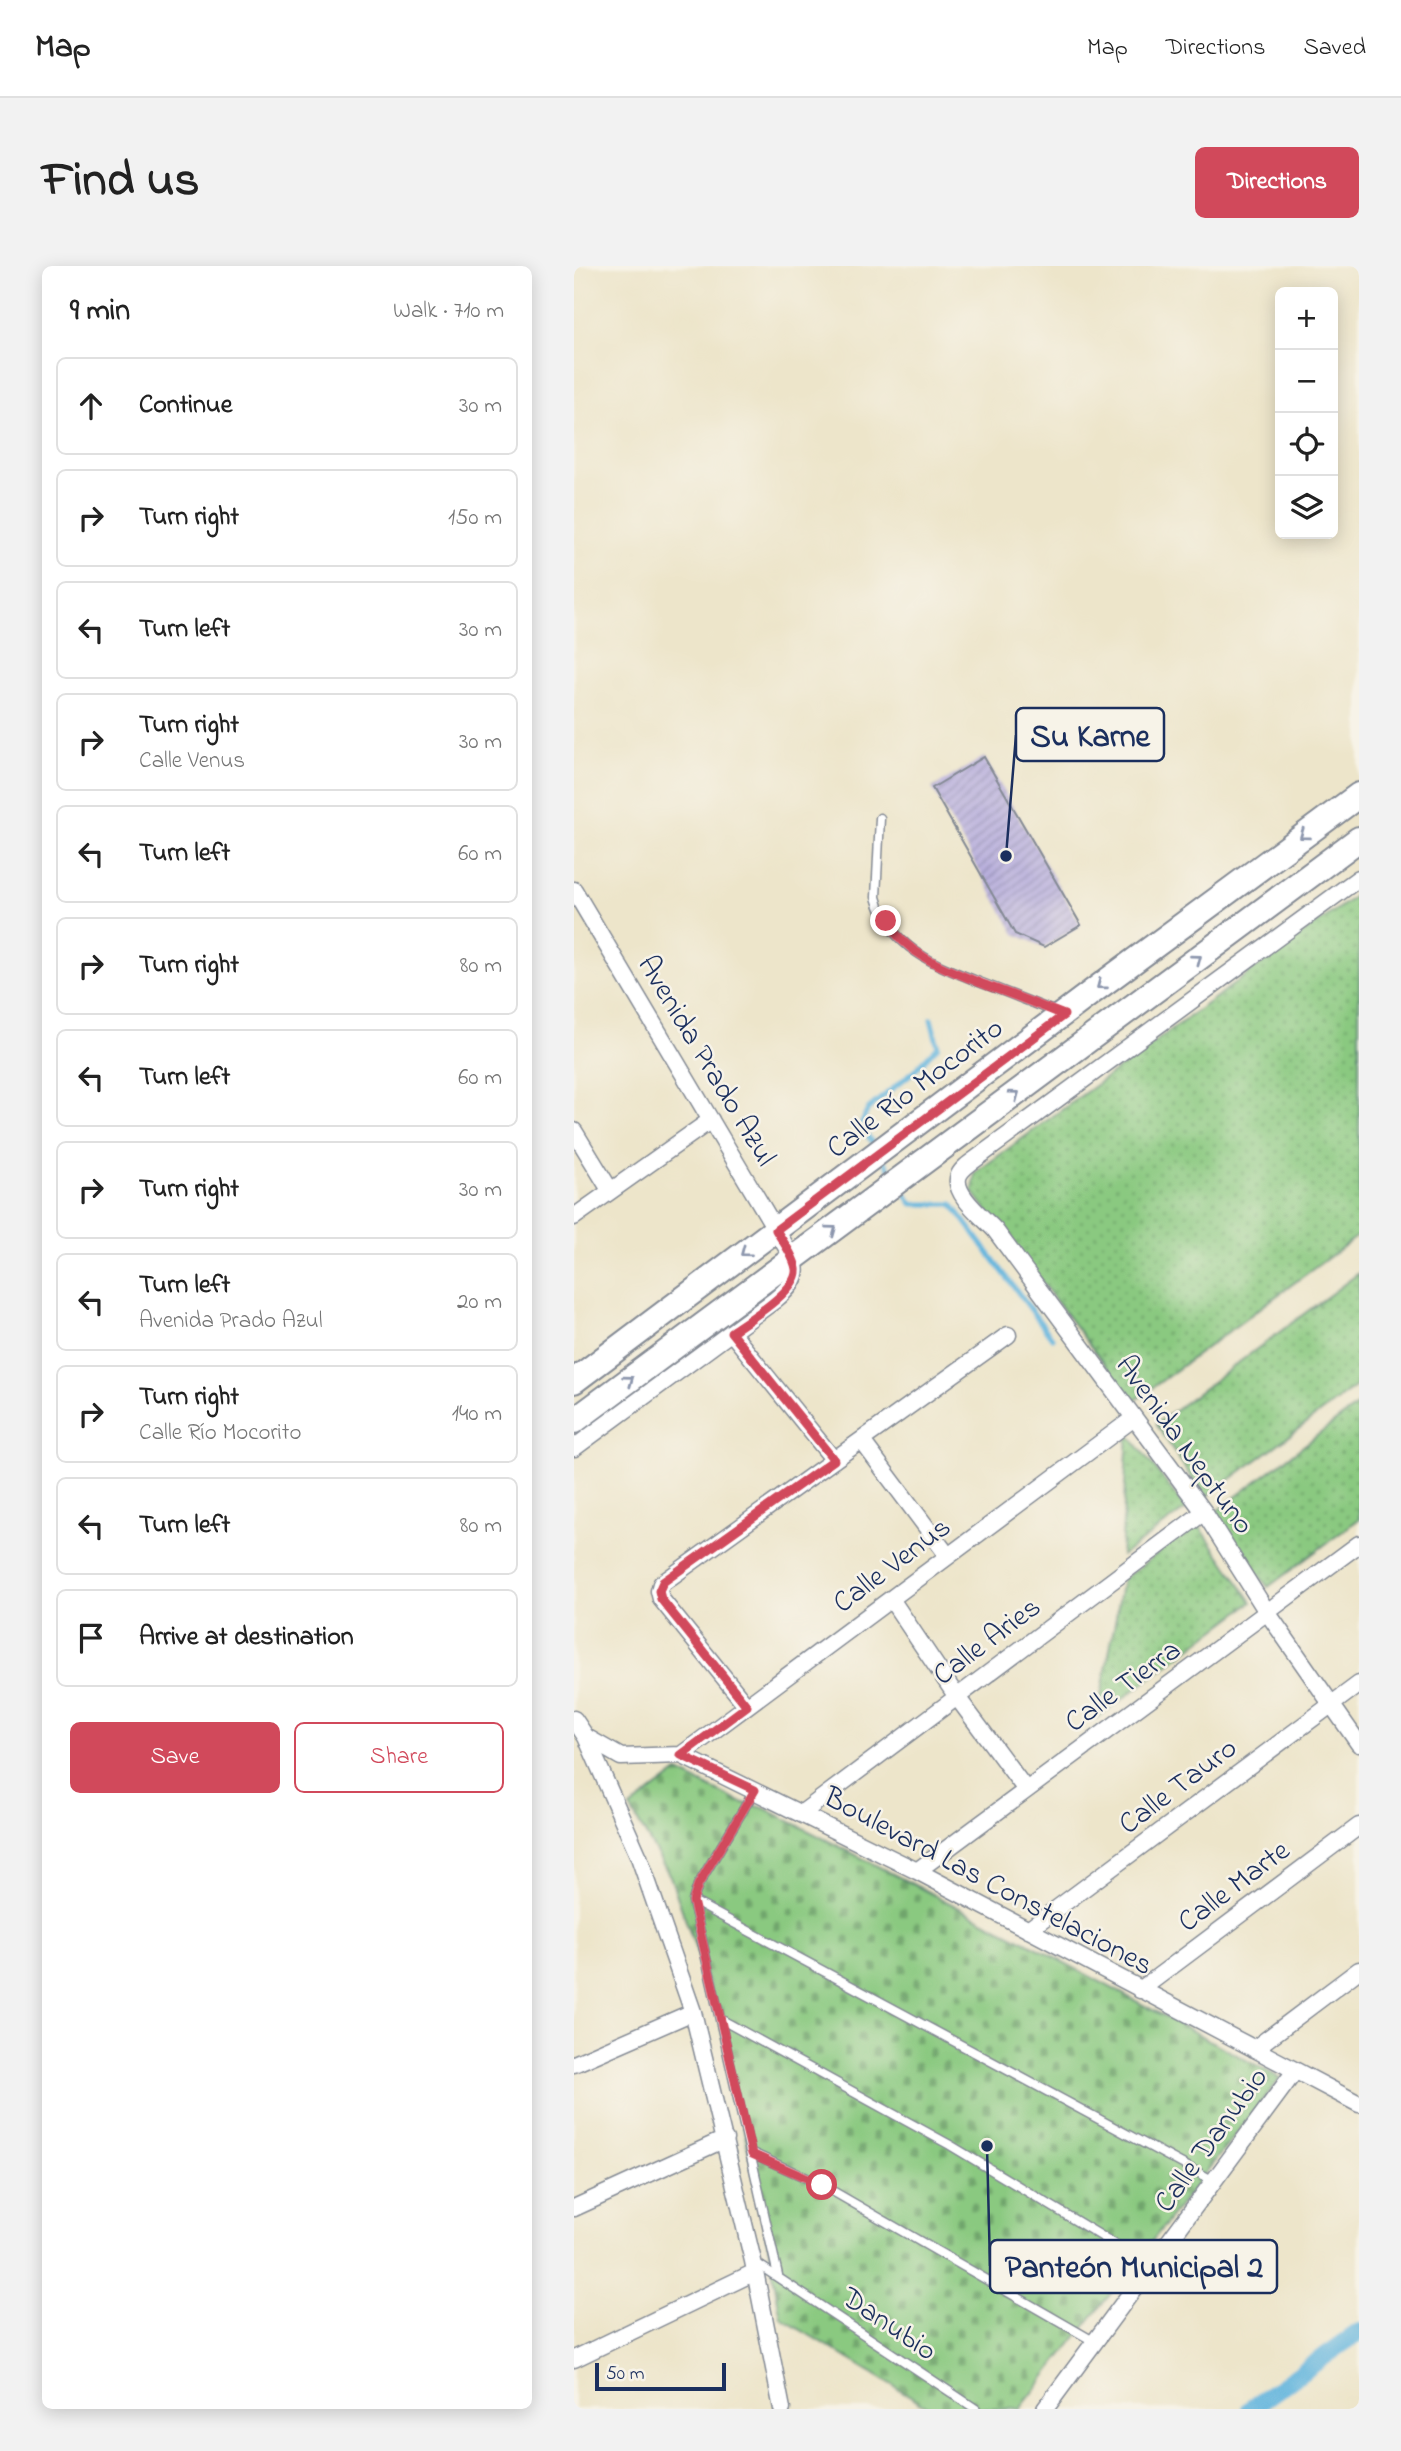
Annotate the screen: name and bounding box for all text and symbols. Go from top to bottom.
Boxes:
text: Map [35,24,91,72]
text: Map [1087,31,1128,66]
text: Directions [1166,31,1265,66]
text: Saved [1303,31,1366,66]
text: Find us [42,146,199,218]
button: Directions [1195,147,1359,218]
map controls [1275,287,1338,539]
button: + [1275,287,1338,350]
text: 9 min [70,290,130,334]
text: Walk · 710 m [393,295,504,328]
button: − [1275,350,1338,413]
icon: ahead [72,387,110,425]
text: Continue [139,387,232,425]
text: 30 m [459,390,502,423]
button: locate [1275,413,1338,476]
button: layers [1275,476,1338,539]
icon: right [72,499,110,537]
text: Turn right [139,499,239,537]
text: 150 m [448,502,502,535]
icon: left [72,611,110,649]
text: Turn left [139,611,230,649]
text: 30 m [459,614,502,647]
text: Turn right [139,707,239,745]
callout: Su Karne [1016,708,1164,761]
text: Su Karne [1030,715,1151,762]
icon: right [72,723,110,761]
text: 30 m [459,726,502,759]
text: Calle Venus [139,745,245,778]
one-way arrow [1299,827,1312,839]
icon: left [72,835,110,873]
text: Turn left [139,835,230,873]
text: 60 m [458,838,502,871]
route end [870,905,901,936]
icon: right [72,947,110,985]
text: Turn right [139,947,239,985]
street label: Avenida Prado Azul [625,948,786,1175]
text: 80 m [460,950,502,983]
one-way arrow [1189,955,1202,968]
one-way arrow [1097,977,1109,989]
street label: Calle Río Mocorito [818,1008,1014,1171]
icon: left [72,1059,110,1097]
text: Turn left [139,1059,230,1097]
text: 60 m [458,1062,502,1095]
one-way arrow [1007,1091,1020,1104]
icon: right [72,1171,110,1209]
text: Turn right [139,1171,239,1209]
text: 30 m [459,1174,502,1207]
one-way arrow [824,1226,837,1239]
one-way arrow [741,1244,753,1257]
text: Turn left [139,1267,230,1305]
icon: left [72,1283,110,1321]
text: 20 m [457,1286,502,1319]
text: Avenida Prado Azul [139,1305,323,1338]
street label: Avenida Neptuno [1103,1347,1264,1545]
one-way arrow [621,1376,634,1388]
text: Turn right [139,1379,239,1417]
icon: right [72,1395,110,1433]
text: 140 m [452,1398,502,1431]
text: Calle Río Mocorito [139,1417,301,1450]
icon: left [72,1507,110,1545]
text: Turn left [139,1507,230,1545]
street label: Calle Venus [824,1507,961,1626]
text: 80 m [460,1510,502,1543]
street label: Calle Aries [924,1587,1051,1698]
icon: arrive [72,1619,110,1657]
text: Arrive at destination [139,1619,354,1657]
street label: Calle Tierra [1056,1630,1191,1745]
button: Save [70,1722,280,1793]
button: Share [294,1722,504,1793]
street label: Calle Tauro [1110,1728,1248,1847]
street label: Boulevard Las Constelaciones [814,1776,1160,1988]
street label: Calle Marte [1169,1830,1301,1944]
street label: Calle Danubio [1144,2059,1280,2223]
route start [806,2169,837,2200]
callout: Panteón Municipal 2 [990,2240,1277,2293]
text: Panteón Municipal 2 [1005,2246,1263,2293]
street label: Danubio [831,2277,945,2374]
scale bar [595,2360,726,2392]
text: 50 m [606,2361,645,2388]

